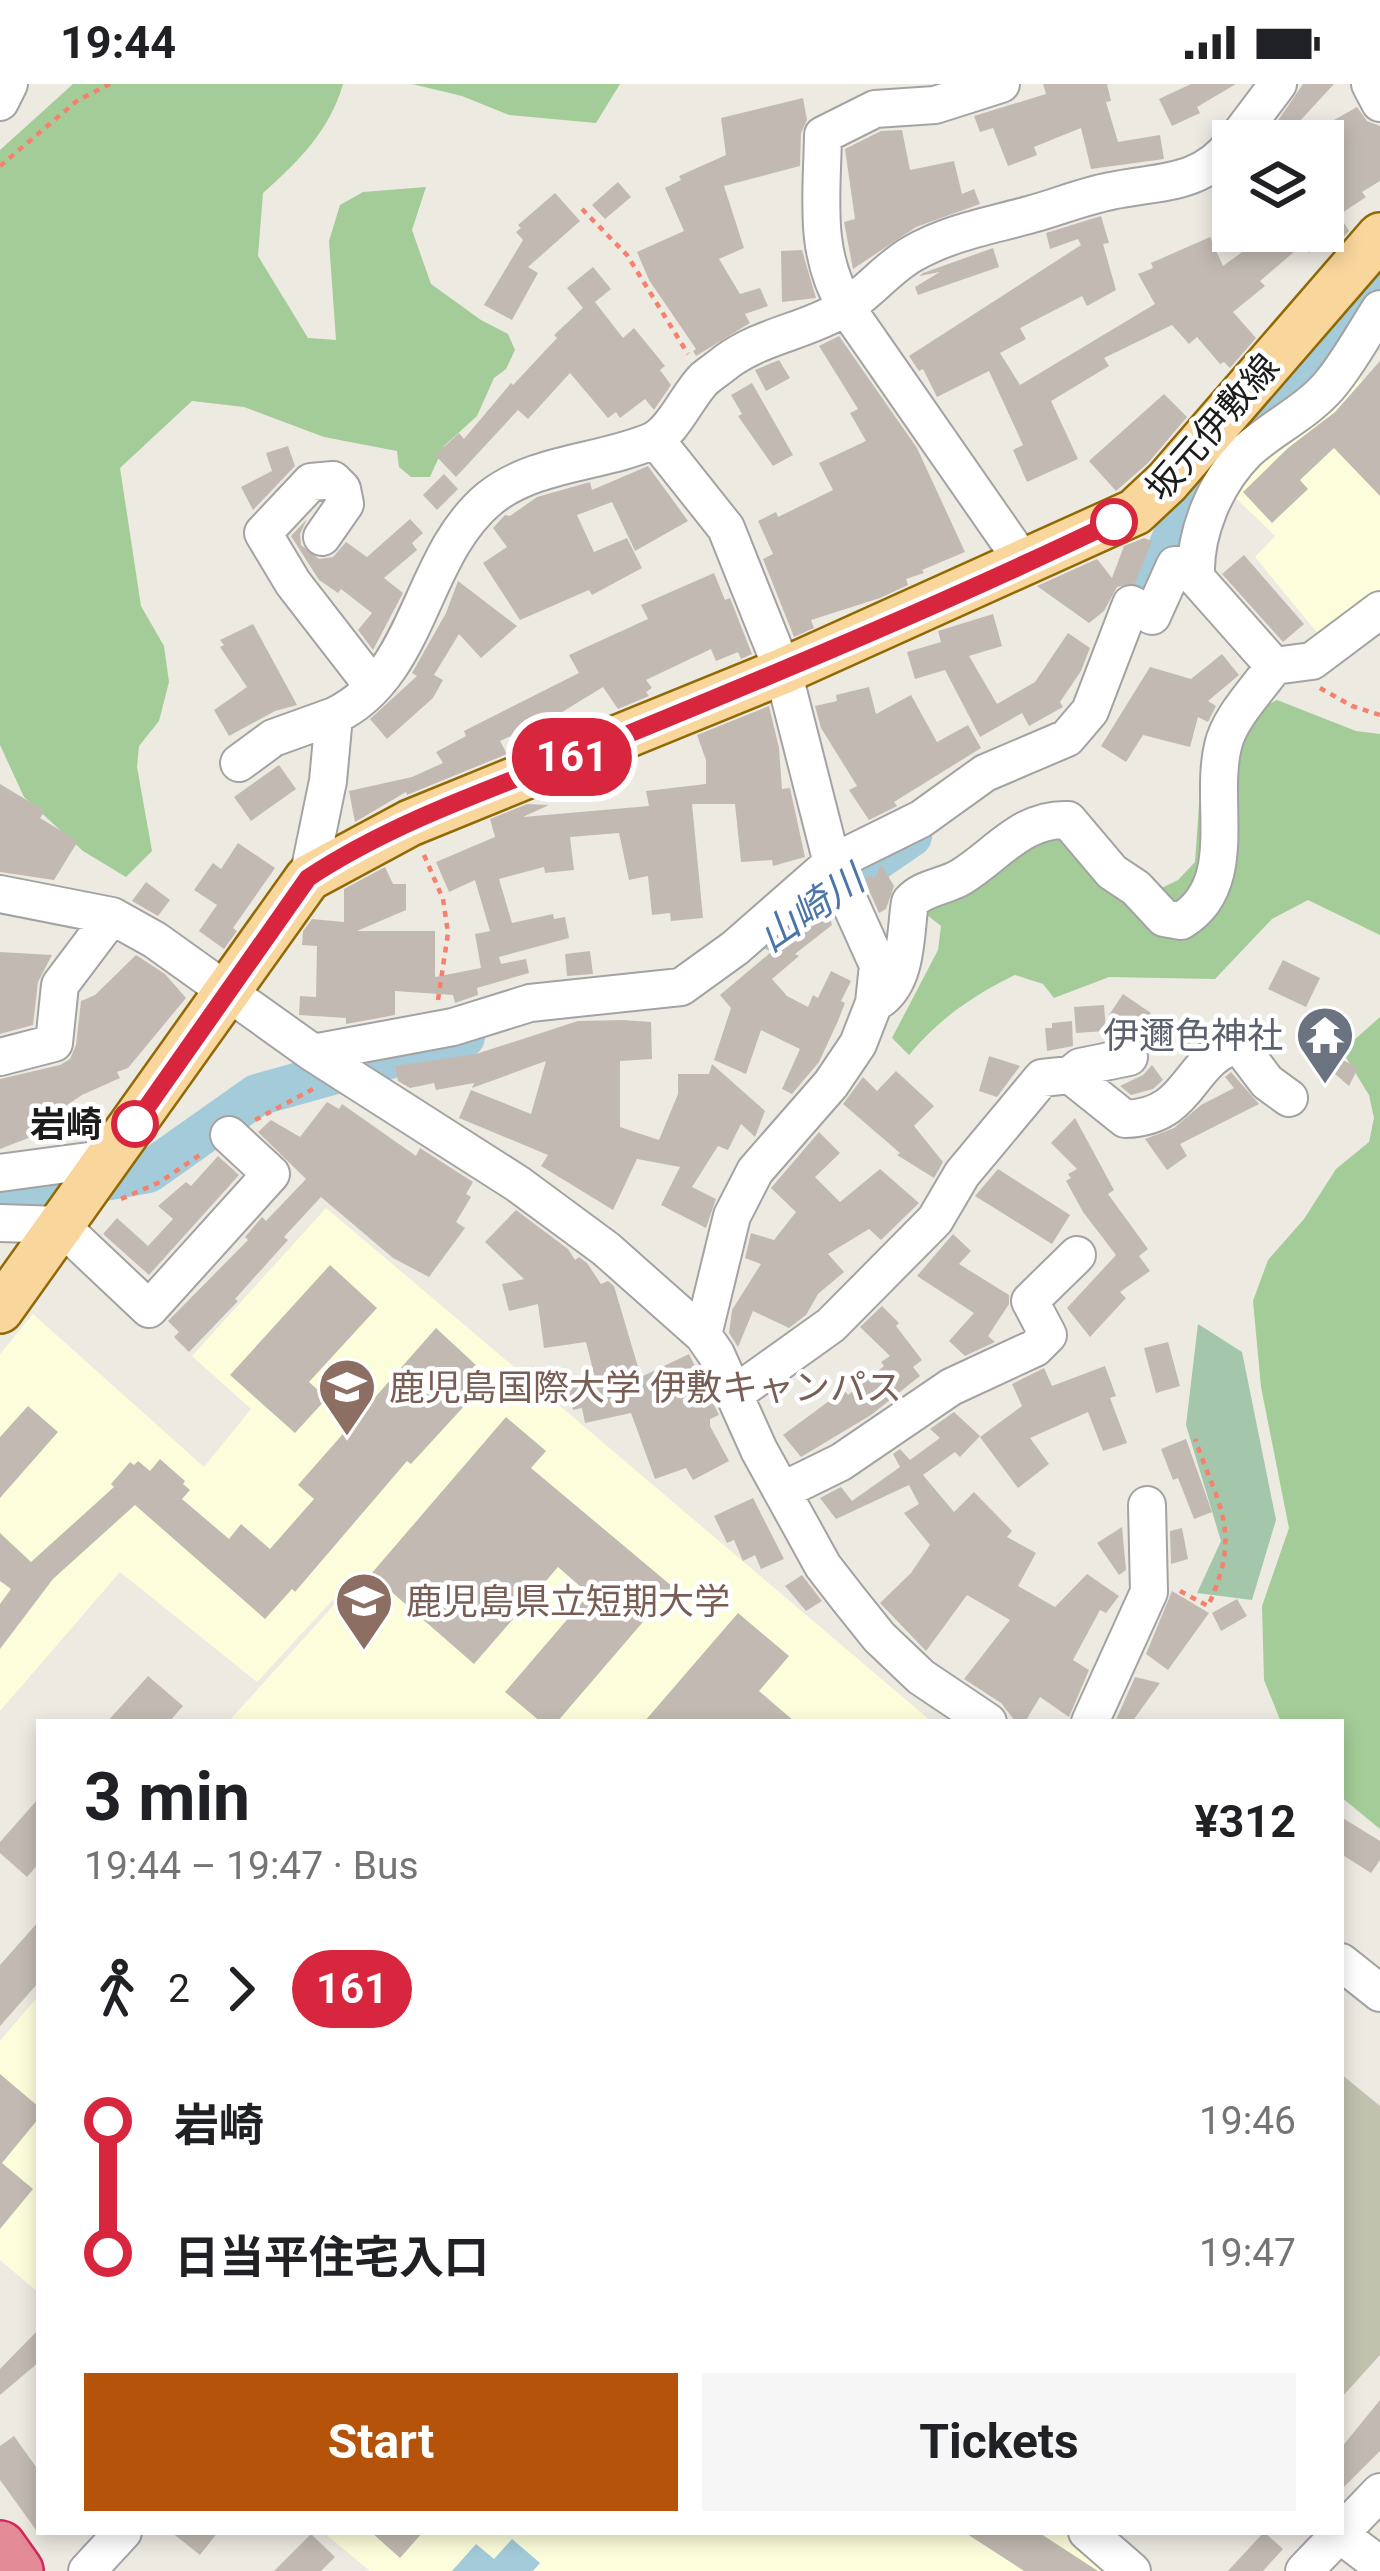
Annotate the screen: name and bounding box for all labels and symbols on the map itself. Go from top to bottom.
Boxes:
street label: 坂元伊敷線 [1138,346,1288,509]
unlabelled marker [1092,500,1136,544]
line badge: 161 [503,718,641,796]
water label: 山崎川 [750,854,876,961]
temple icon: 伊邇色神社 [1294,1004,1356,1086]
place label: 伊邇色神社 [1103,1015,1283,1057]
marker: 岩崎 [113,1102,157,1146]
place label: 岩崎 [30,1104,102,1146]
school or university icon: 鹿児島国際大学 伊敷キャンパス [316,1356,378,1438]
place label: 鹿児島国際大学 伊敷キャンパス [389,1367,902,1409]
school or university icon: 鹿児島県立短期大学 [333,1570,395,1652]
place label: 鹿児島県立短期大学 [406,1581,730,1623]

